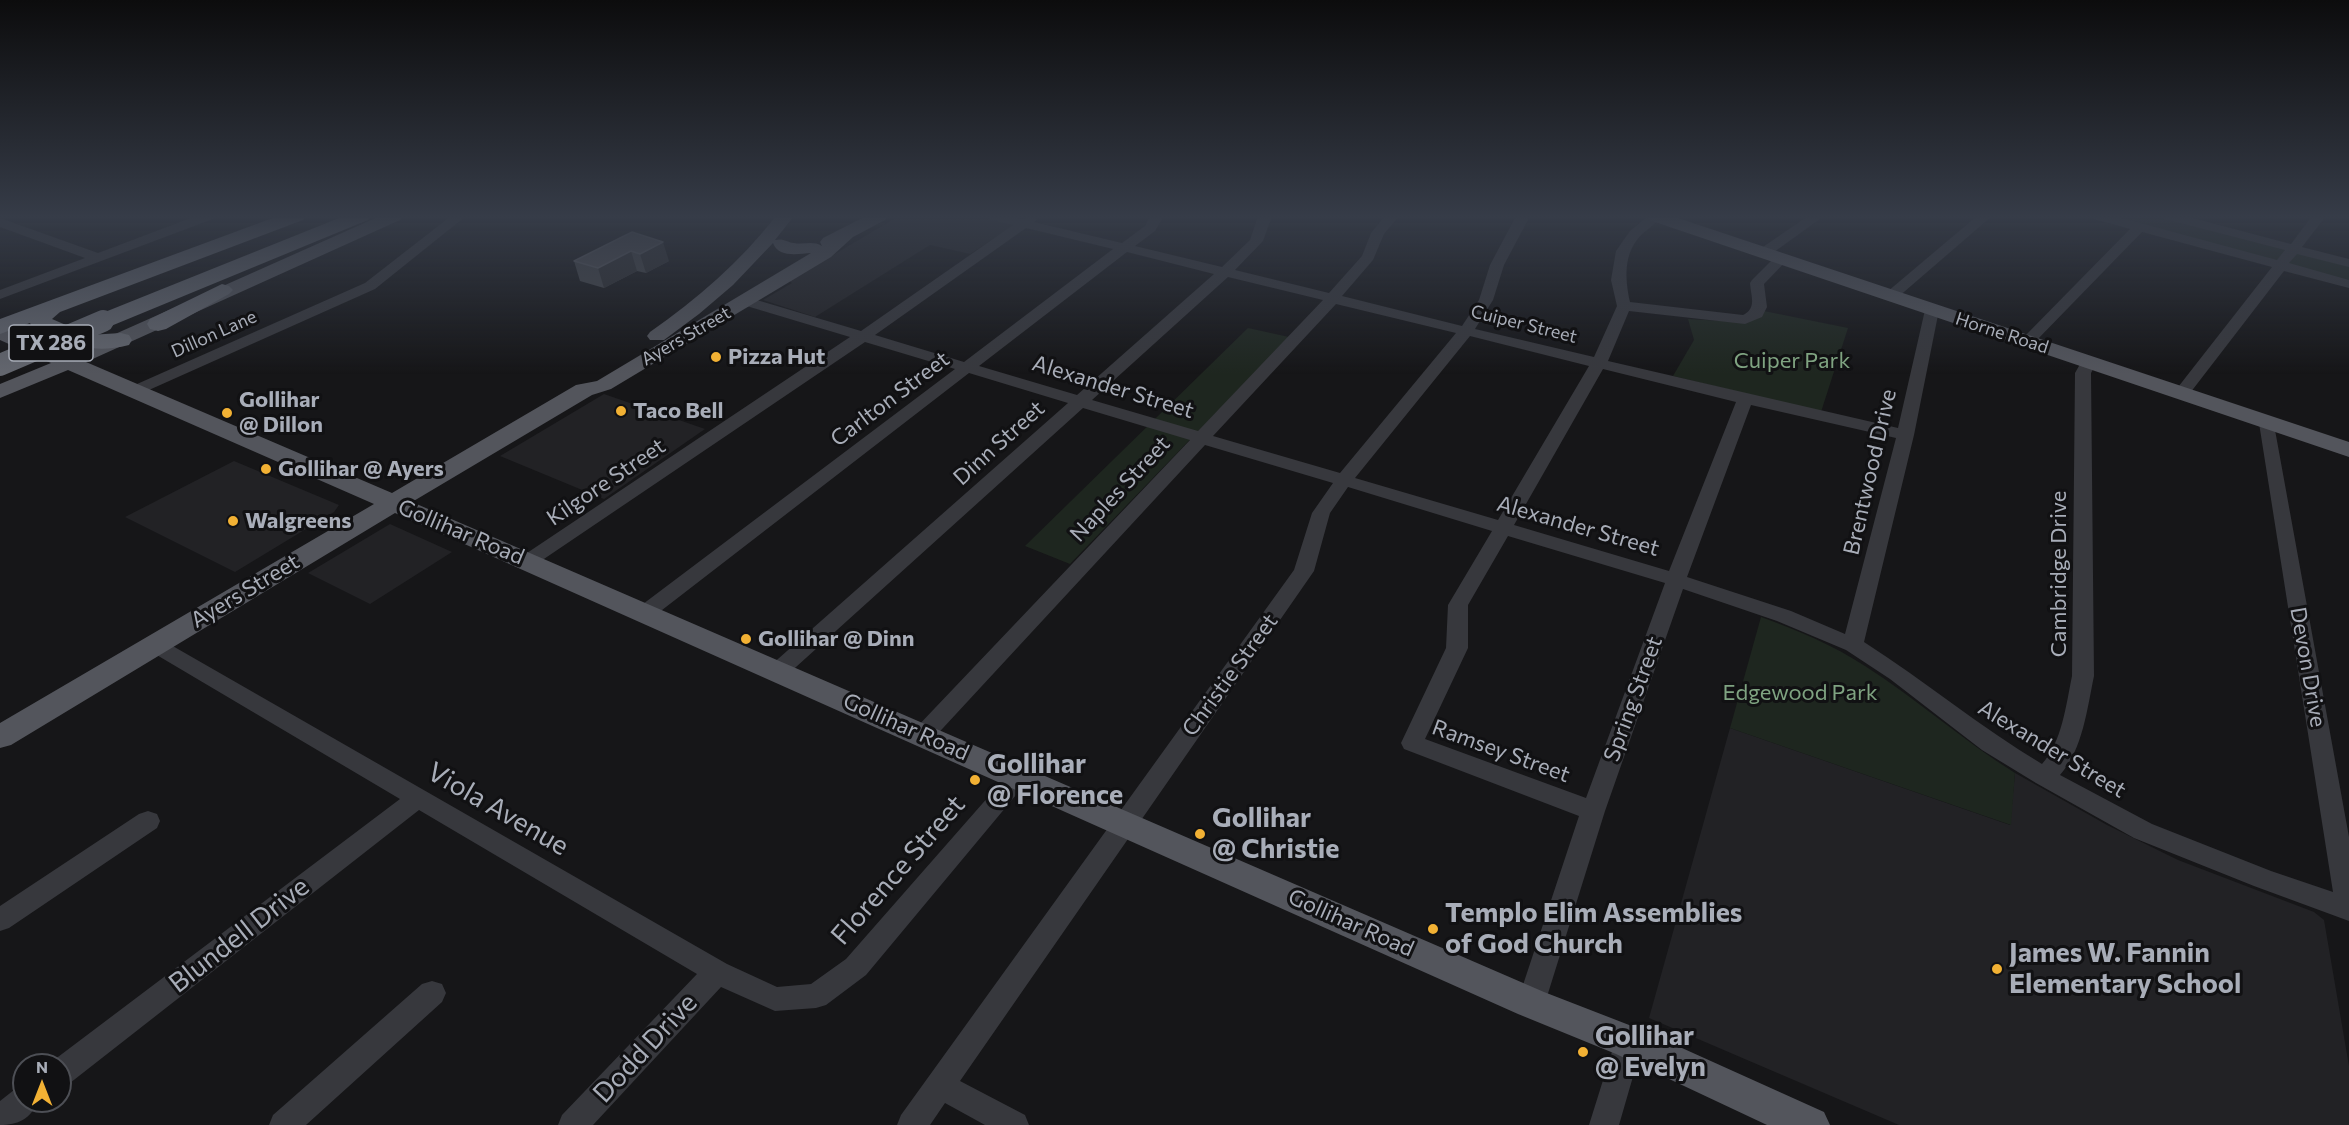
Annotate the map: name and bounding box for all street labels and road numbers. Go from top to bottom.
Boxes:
street label: Cuiper Street [1469,300,1579,348]
street label: Ayers Street [637,302,735,370]
street label: Dillon Lane [168,306,260,362]
street label: Horne Road [1953,308,2051,358]
road number: TX 286 [9,325,93,361]
street label: Carlton Street [825,346,955,452]
street label: Alexander Street [1029,350,1197,424]
street label: Brentwood Drive [1838,386,1902,558]
street label: Dinn Street [948,395,1050,491]
street label: Naples Street [1064,431,1176,547]
street label: Kilgore Street [542,433,670,531]
street label: Alexander Street [1494,490,1662,562]
street label: Cambridge Drive [2046,491,2072,657]
street label: Gollihar Road [394,494,528,570]
street label: Ayers Street [186,548,304,634]
street label: Devon Drive [2284,605,2332,729]
street label: Christie Street [1177,609,1283,741]
street label: Spring Street [1598,633,1668,765]
street label: Gollihar Road [839,688,973,766]
street label: Alexander Street [1973,695,2131,803]
street label: Ramsey Street [1429,714,1573,788]
street label: Viola Avenue [422,756,574,862]
street label: Florence Street [824,789,972,951]
street label: Blundell Drive [163,870,315,1000]
street label: Gollihar Road [1284,884,1418,962]
street label: Dodd Drive [586,987,704,1109]

